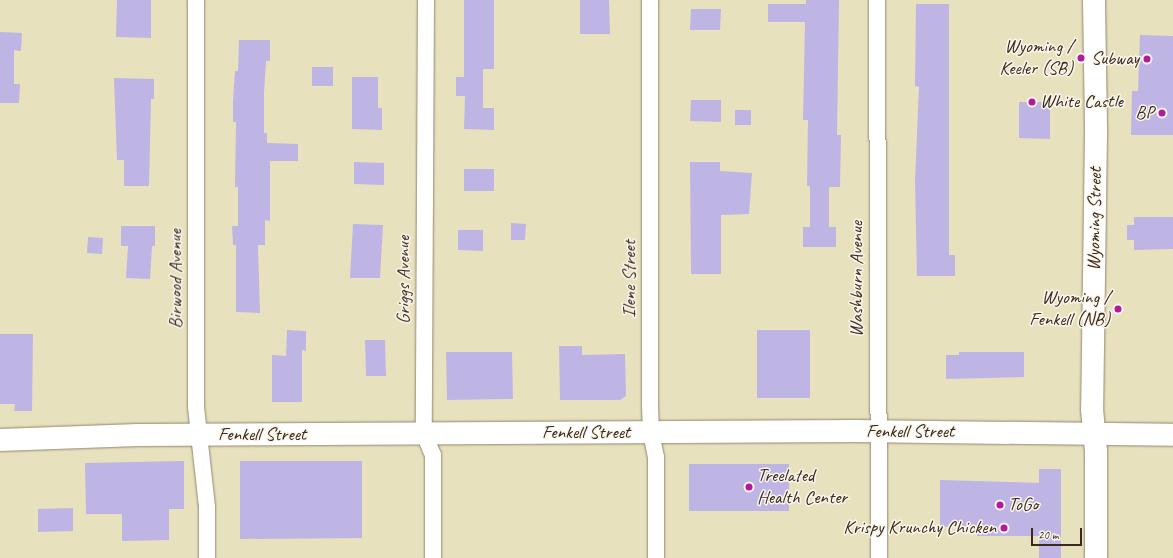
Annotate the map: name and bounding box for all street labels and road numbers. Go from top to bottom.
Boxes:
street label: Wyoming Street [1083,167,1107,271]
street label: Washburn Avenue [846,221,868,337]
street label: Birwood Avenue [165,229,187,329]
street label: Griggs Avenue [393,236,415,324]
street label: Ilene Street [619,240,641,318]
street label: Fenkell Street [866,421,954,443]
street label: Fenkell Street [542,422,630,444]
street label: Fenkell Street [218,424,306,446]

